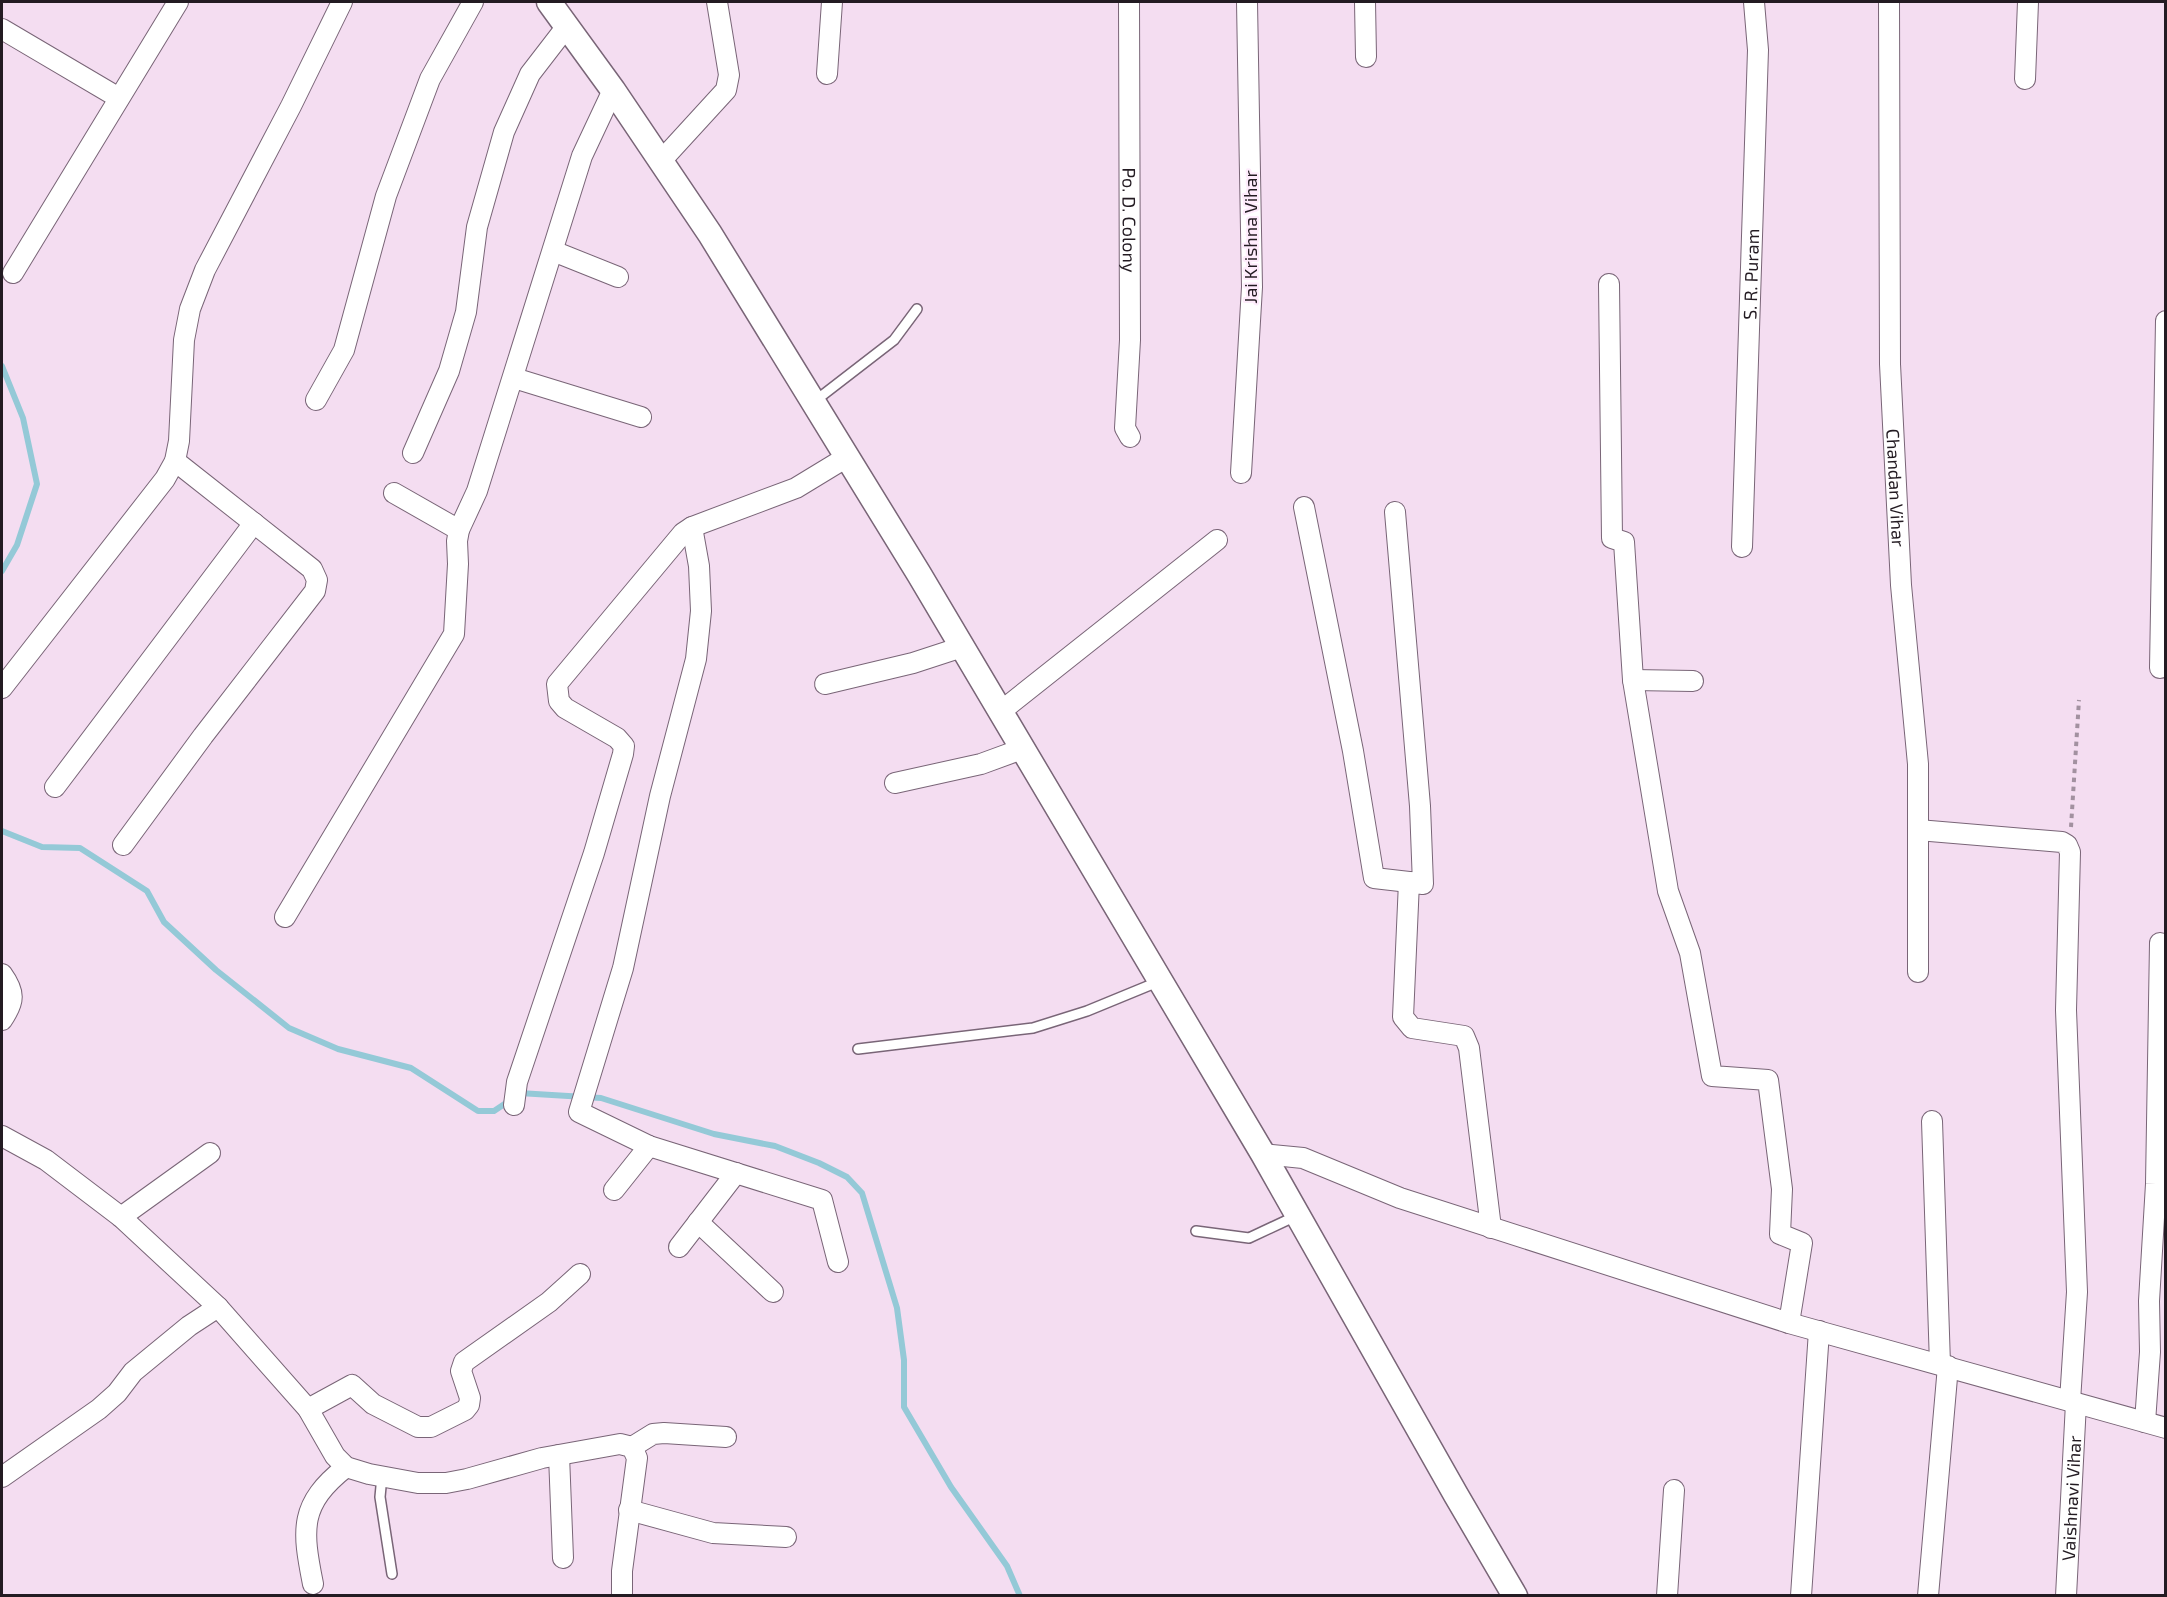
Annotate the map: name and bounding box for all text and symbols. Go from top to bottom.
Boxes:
street label: Po. D. Colony [1118,167,1141,273]
street label: Jai Krishna Vihar [1239,170,1261,304]
street label: S. R. Puram [1738,228,1763,320]
street label: Chandan Vihar [1882,428,1910,548]
street label: Vaishnavi Vihar [2057,1435,2085,1561]

